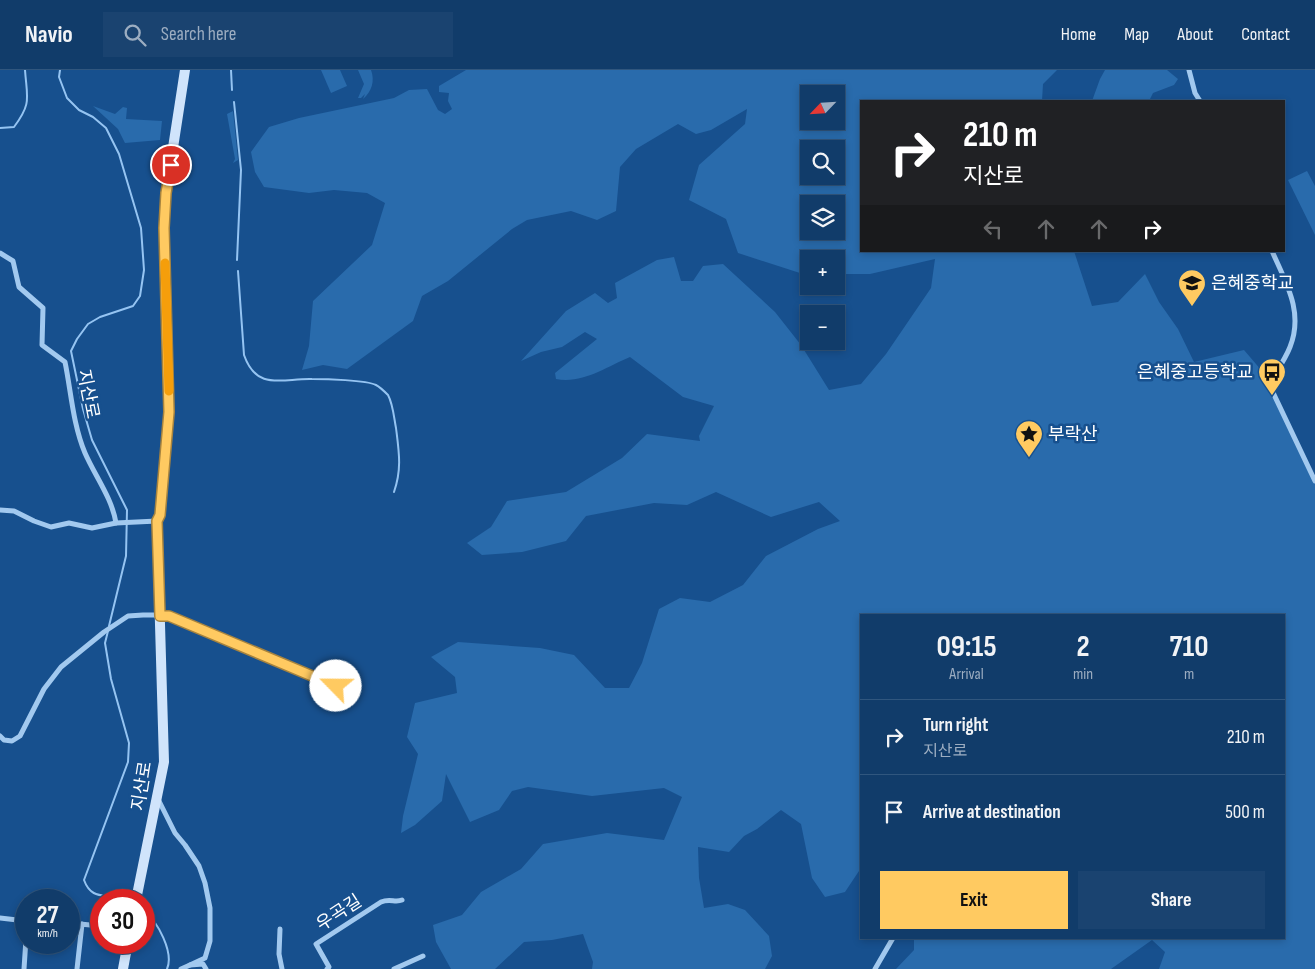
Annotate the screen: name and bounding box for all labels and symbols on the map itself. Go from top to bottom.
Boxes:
north arrow [800,85,845,130]
pin [150,144,192,186]
school or university icon: 은혜중학교 [1177,268,1207,307]
place label: 은혜중학교 [1211,273,1294,294]
bus stop icon: 은혜중고등학교 [1257,357,1287,396]
place label: 은혜중고등학교 [1137,362,1253,383]
street label: 지산로 [73,368,103,420]
place icon: 부락산 [1014,419,1044,458]
place label: 부락산 [1048,424,1098,445]
position arrow [309,659,361,711]
street label: 지산로 [128,760,156,812]
speed limit sign: 30 [90,889,155,954]
street label: 우곡길 [312,891,366,935]

